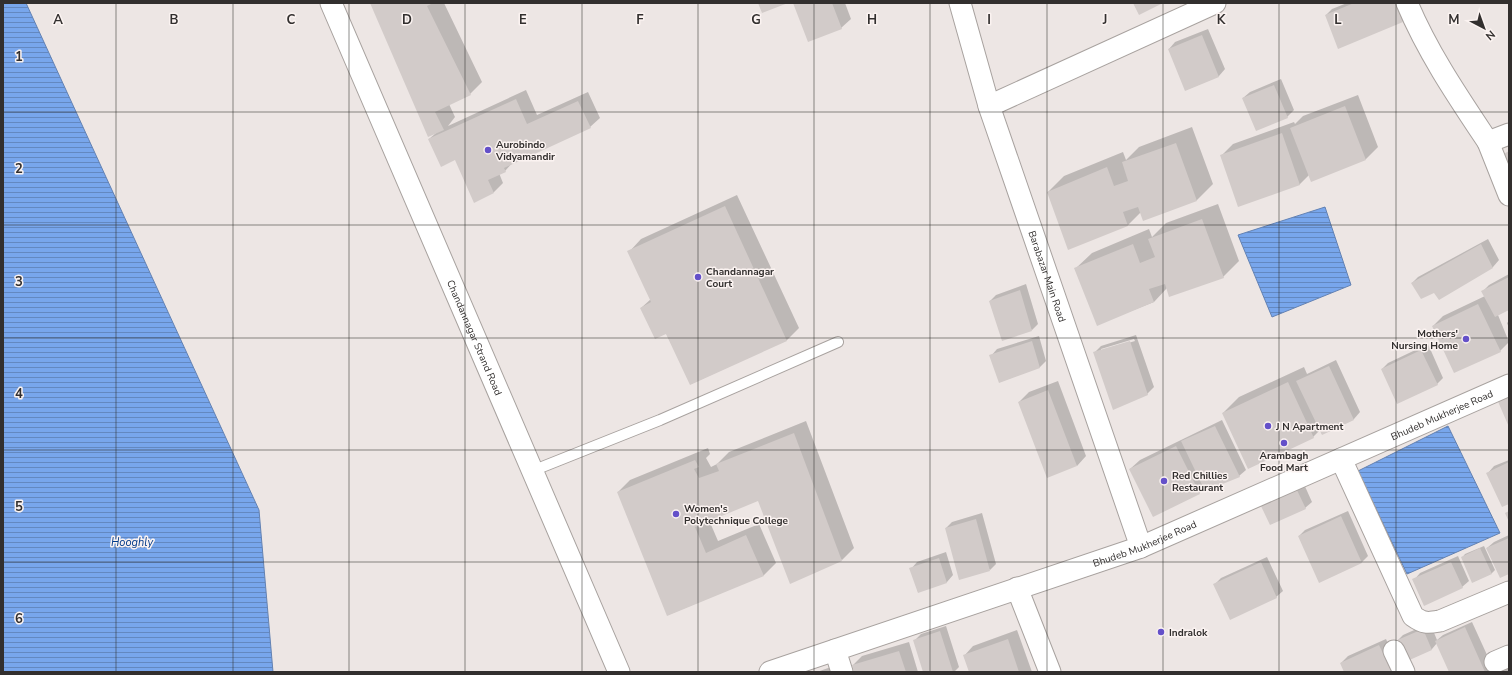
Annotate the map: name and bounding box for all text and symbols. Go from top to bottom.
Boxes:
north arrow [1464,8,1504,48]
text: A [53,11,63,29]
text: B [170,11,179,29]
text: C [287,11,296,29]
text: D [402,11,412,29]
text: E [519,11,527,29]
text: F [636,11,644,29]
text: G [751,11,761,29]
text: H [867,11,877,29]
text: I [987,11,991,29]
text: J [1102,11,1107,29]
text: K [1217,11,1226,29]
text: L [1334,11,1342,29]
text: M [1448,11,1460,29]
text: N [1482,27,1498,44]
text: 1 [15,48,23,66]
place label: Aurobindo Vidyamandir [495,138,555,164]
marker: Aurobindo Vidyamandir [483,145,493,155]
text: 2 [15,160,23,178]
street label: Barabazar Main Road [1024,229,1069,324]
place label: Chandannagar Court [706,265,774,291]
marker: Chandannagar Court [693,272,703,282]
text: 3 [15,273,23,291]
street label: Chandannagar Strand Road [443,278,505,398]
place label: Mothers' Nursing Home [1391,327,1459,353]
marker: Mothers' Nursing Home [1461,334,1471,344]
text: 4 [15,385,23,403]
street label: Bhudeb Mukherjee Road [1389,387,1496,444]
place label: J N Apartment [1275,420,1343,434]
marker: J N Apartment [1263,421,1273,431]
marker: Arambagh Food Mart [1279,438,1289,448]
place label: Arambagh Food Mart [1260,449,1309,475]
place label: Red Chillies Restaurant [1172,469,1227,495]
marker: Red Chillies Restaurant [1159,476,1169,486]
text: 5 [15,498,23,516]
place label: Women's Polytechnique College [684,502,789,528]
marker: Women's Polytechnique College [671,509,681,519]
street label: Bhudeb Mukherjee Road [1091,517,1199,571]
water label: Hooghly [111,535,153,550]
text: 6 [15,610,23,628]
place label: Indralok [1169,626,1208,640]
marker: Indralok [1156,627,1166,637]

